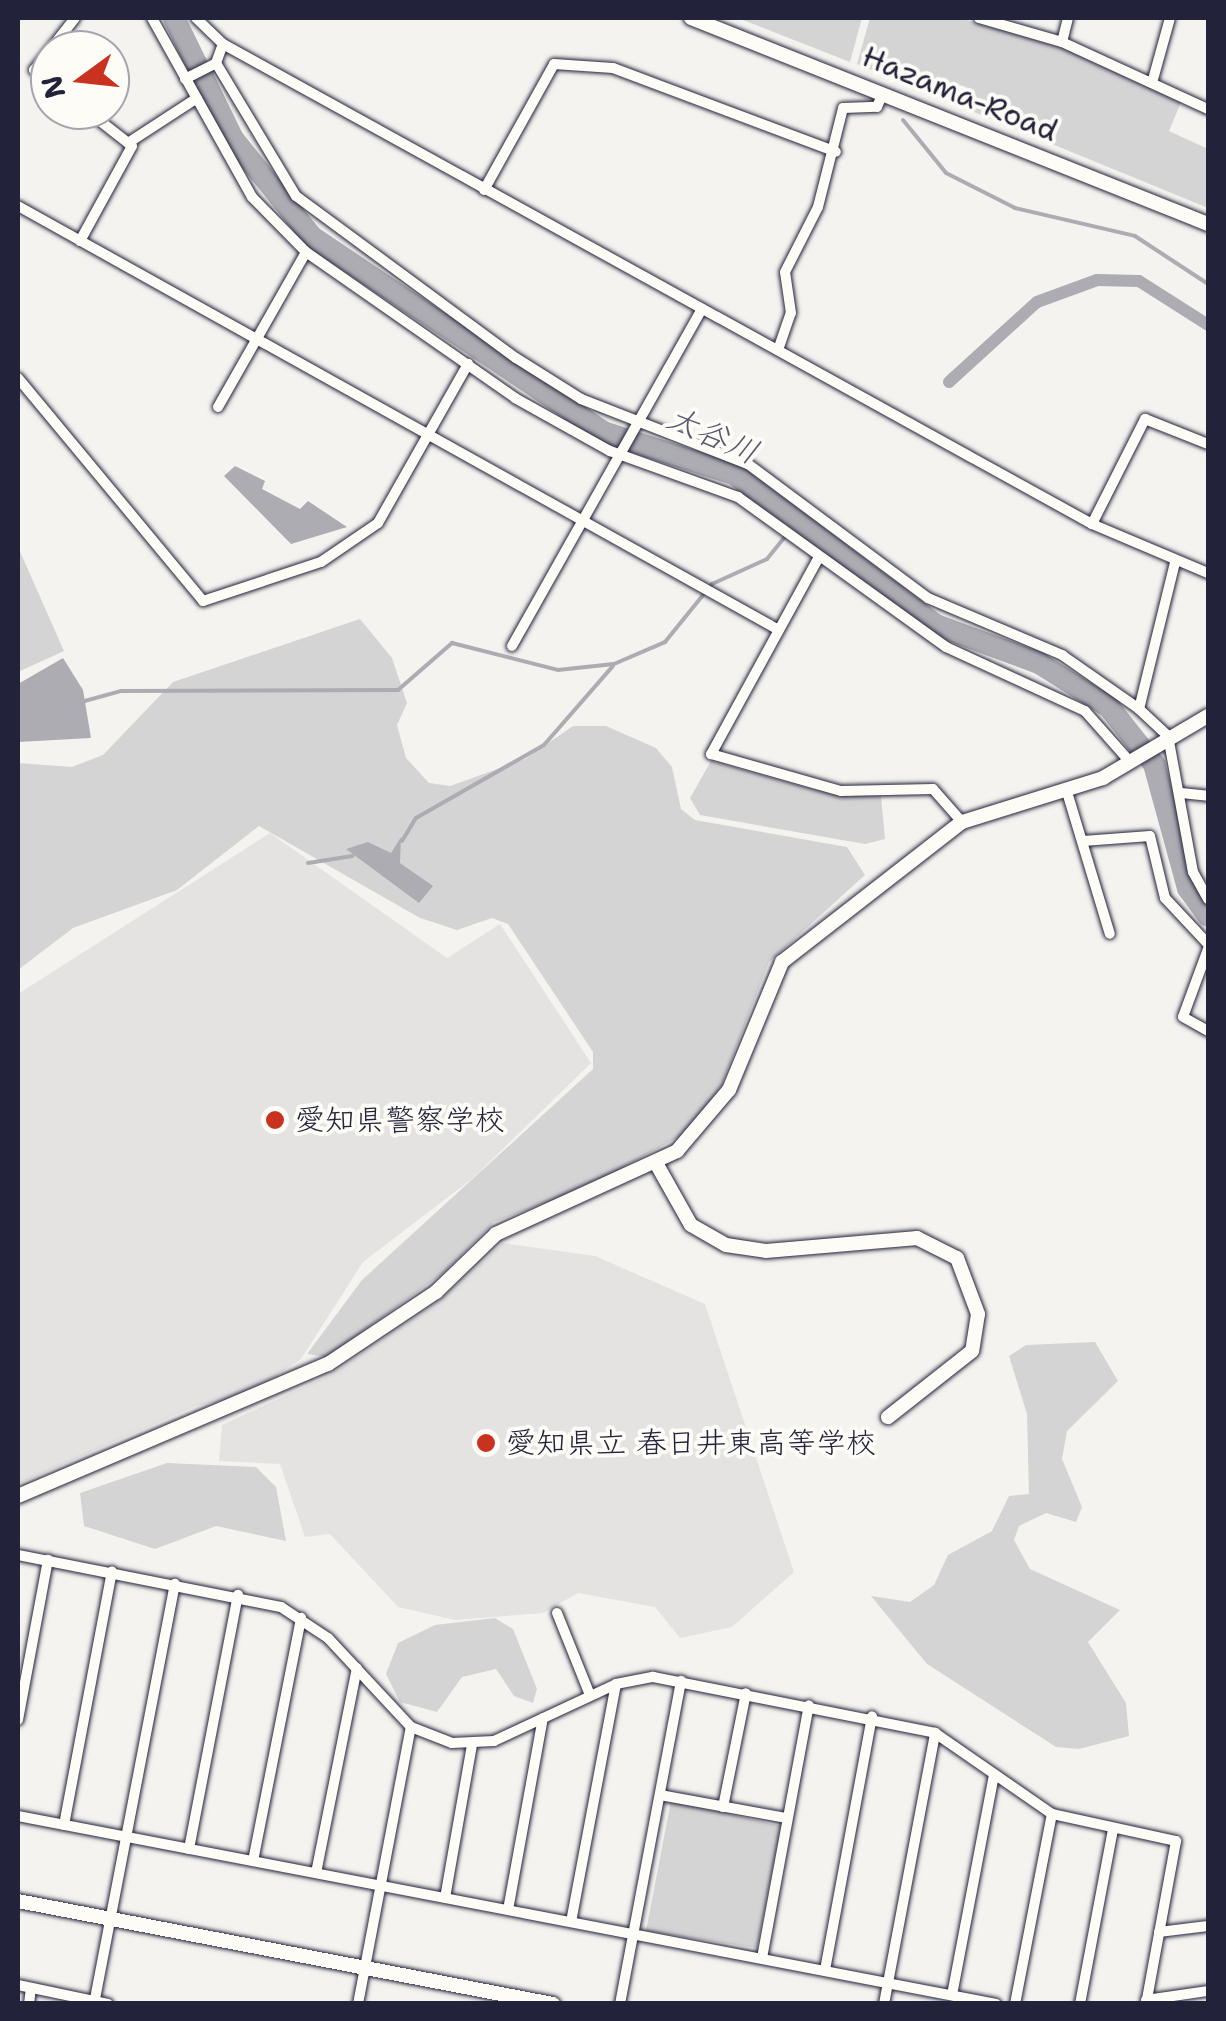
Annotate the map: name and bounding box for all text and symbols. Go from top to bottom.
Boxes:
north arrow [30,30,130,130]
street label: Hazama-Road [857,38,1063,150]
text: N [32,72,74,103]
water label: 大谷川 [661,398,765,472]
place label: 愛知県警察学校 [295,1102,505,1138]
marker: 愛知県警察学校 [264,1109,286,1131]
place label: 愛知県立 春日井東高等学校 [506,1425,876,1461]
marker: 愛知県立 春日井東高等学校 [475,1432,497,1454]

